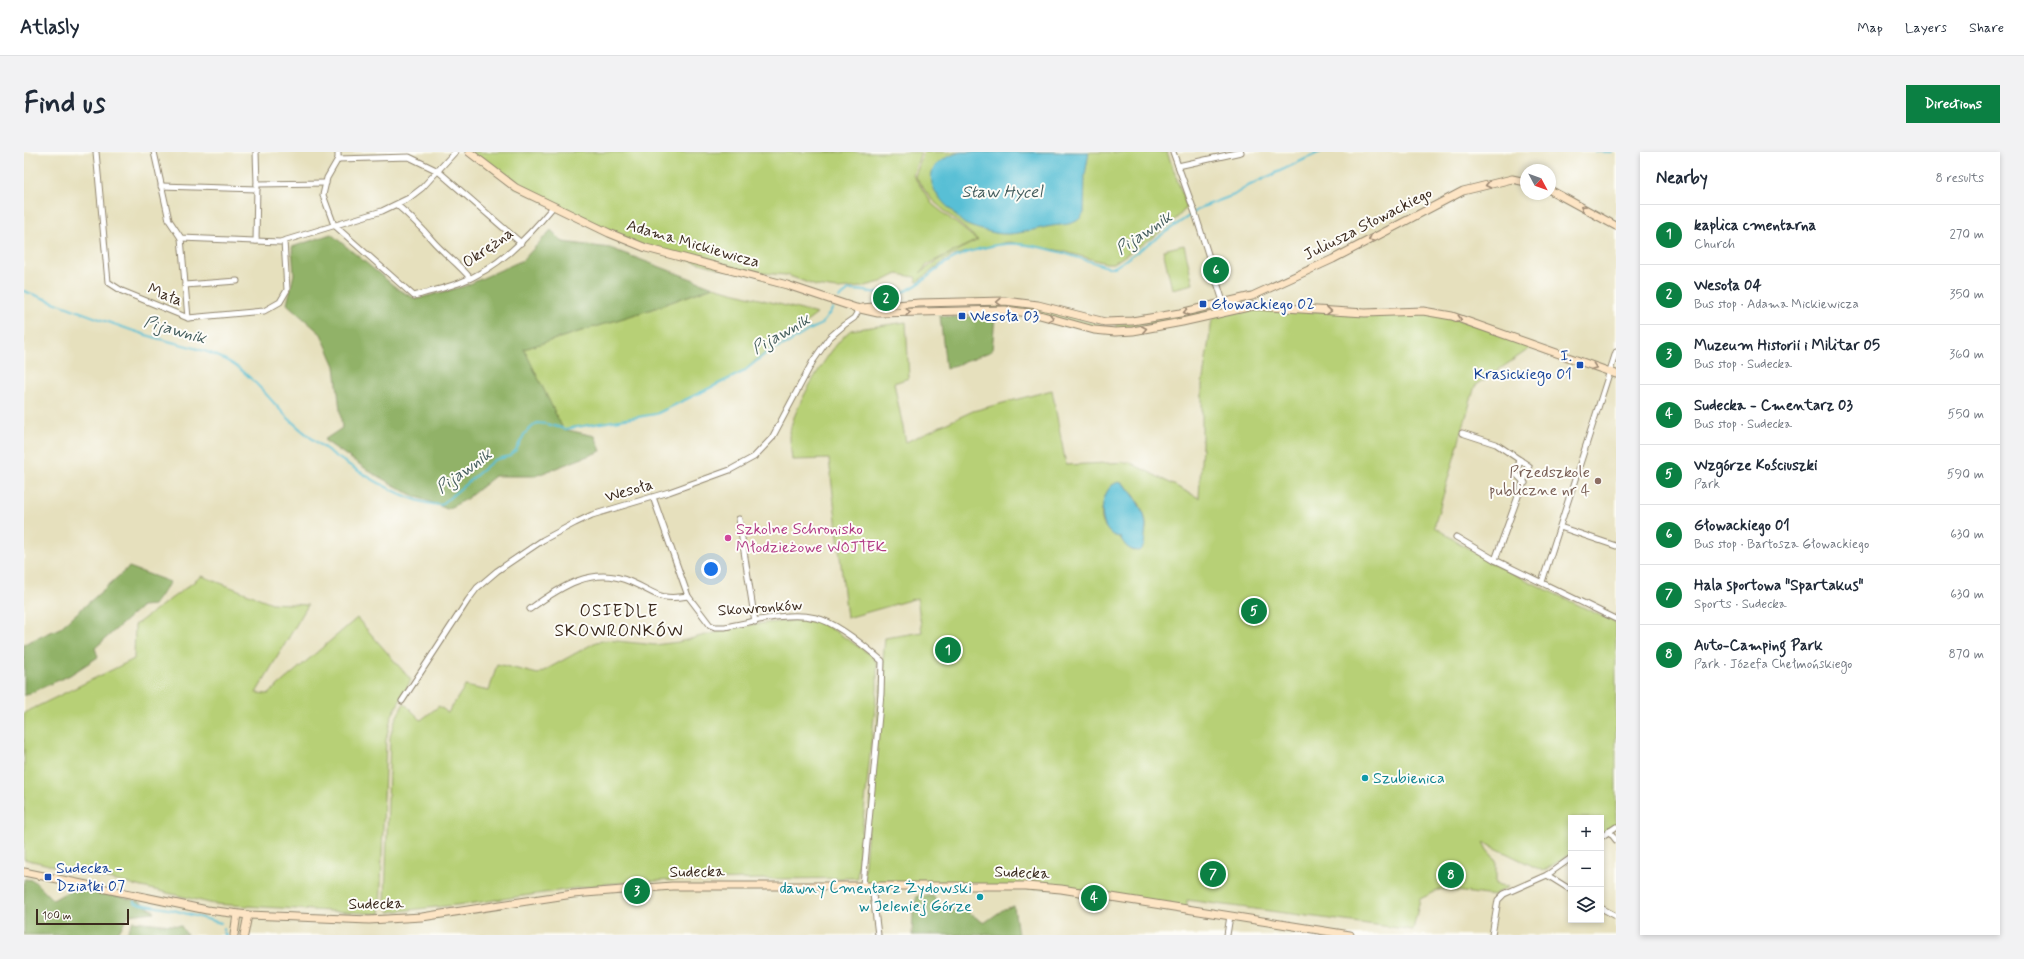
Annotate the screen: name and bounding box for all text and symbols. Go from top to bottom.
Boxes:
text: Atlasly [20,15,79,40]
text: Map [1857,19,1883,37]
text: Layers [1905,19,1947,37]
text: Share [1969,19,2004,37]
button: Directions [1906,85,2000,123]
text: Find us [24,86,105,123]
north arrow [1520,164,1556,200]
text: Nearby [1656,167,1708,189]
text: 8 results [1936,170,1984,187]
one-way arrow [1485,180,1491,188]
water label: Staw Hycel [961,181,1044,203]
street label: Juliusza Słowackiego [1300,182,1436,266]
water label: Pijawnik [1111,205,1178,260]
one-way arrow [1580,205,1587,212]
street label: Adama Mickiewicza [624,215,762,273]
text: kaplica cmentarna [1694,216,1816,236]
street label: Okrężna [458,223,518,273]
text: 1 [1666,226,1672,243]
text: 270 m [1949,226,1984,243]
one-way arrow [1368,235,1375,242]
text: Church [1694,236,1735,253]
pin: 6 [1203,255,1229,285]
text: Wesoła 04 [1694,276,1762,296]
street label: Mała [144,279,186,311]
pin: 2 [873,283,899,313]
text: 2 [1666,286,1672,303]
text: 350 m [1950,286,1984,303]
place label: Głowackiego 02 [1211,294,1315,315]
text: Bus stop · Adama Mickiewicza [1694,296,1859,313]
one-way arrow [996,297,1002,306]
marker: Głowackiego 02 [1198,299,1208,309]
place label: Wesoła 03 [970,306,1039,327]
one-way arrow [1326,306,1333,315]
one-way arrow [905,307,911,316]
one-way arrow [1183,307,1189,315]
water label: Pijawnik [748,308,815,359]
water label: Pijawnik [141,311,210,350]
marker: Wesoła 03 [957,311,967,321]
one-way arrow [1048,313,1055,322]
one-way arrow [1455,314,1462,322]
one-way arrow [1141,325,1147,334]
text: Muzeum Historii i Militar 05 [1694,336,1880,356]
place label: I. Krasickiego 01 [1474,346,1572,386]
text: 3 [1666,346,1672,363]
text: 360 m [1949,346,1984,363]
text: Bus stop · Sudecka [1694,356,1792,373]
marker: I. Krasickiego 01 [1575,360,1585,370]
one-way arrow [1591,362,1598,370]
text: Sudecka - Cmentarz 03 [1694,396,1853,416]
text: 4 [1665,406,1673,423]
text: 550 m [1948,406,1984,423]
text: Bus stop · Sudecka [1694,416,1792,433]
water label: Pijawnik [432,443,497,499]
text: Wzgórze Kościuszki [1694,456,1817,476]
place label: Przedszkole publiczne nr 4 [1489,462,1590,501]
text: 5 [1665,466,1673,483]
text: 590 m [1947,466,1984,483]
street label: Wesoła [603,474,655,508]
marker: Przedszkole publiczne nr 4 [1593,476,1603,486]
text: Park [1694,476,1720,493]
text: Głowackiego 01 [1694,516,1790,536]
place label: Szkolne Schronisko Młodzieżowe WOJTEK [736,519,887,558]
text: 6 [1666,526,1672,543]
text: 630 m [1950,526,1984,543]
marker: Szkolne Schronisko Młodzieżowe WOJTEK [723,533,733,543]
text: Bus stop · Bartosza Głowackiego [1694,536,1869,553]
your location [701,559,721,579]
text: Hala sportowa "Spartakus" [1694,576,1864,596]
text: 7 [1665,586,1673,603]
text: 630 m [1950,586,1984,603]
street label: Skowronków [717,595,803,621]
pin: 5 [1241,596,1267,626]
text: Sports · Sudecka [1694,596,1787,613]
district label: OSIEDLE SKOWRONKÓW [554,600,684,642]
pin: 1 [935,635,961,665]
text: Auto-Camping Park [1694,636,1823,656]
text: 8 [1665,646,1673,663]
text: 870 m [1948,646,1984,663]
text: Park · Józefa Chełmońskiego [1694,656,1852,673]
place label: Szubienica [1373,768,1445,789]
marker: Szubienica [1360,773,1370,783]
map controls [1568,815,1604,923]
button: + [1568,815,1604,851]
button: − [1568,851,1604,887]
place label: Sudecka - Działki 07 [56,858,125,897]
pin: 7 [1200,859,1226,889]
pin: 8 [1438,860,1464,890]
street label: Sudecka [669,861,725,883]
street label: Sudecka [994,862,1050,884]
marker: Sudecka - Działki 07 [43,872,53,882]
pin: 3 [624,876,650,906]
place label: dawny Cmentarz Żydowski w Jeleniej Górze [779,878,972,917]
pin: 4 [1081,883,1107,913]
button: layers [1568,887,1604,923]
marker: dawny Cmentarz Żydowski w Jeleniej Górze [975,892,985,902]
street label: Sudecka [348,893,404,915]
scale bar [36,907,129,926]
text: 100 m [42,909,72,923]

